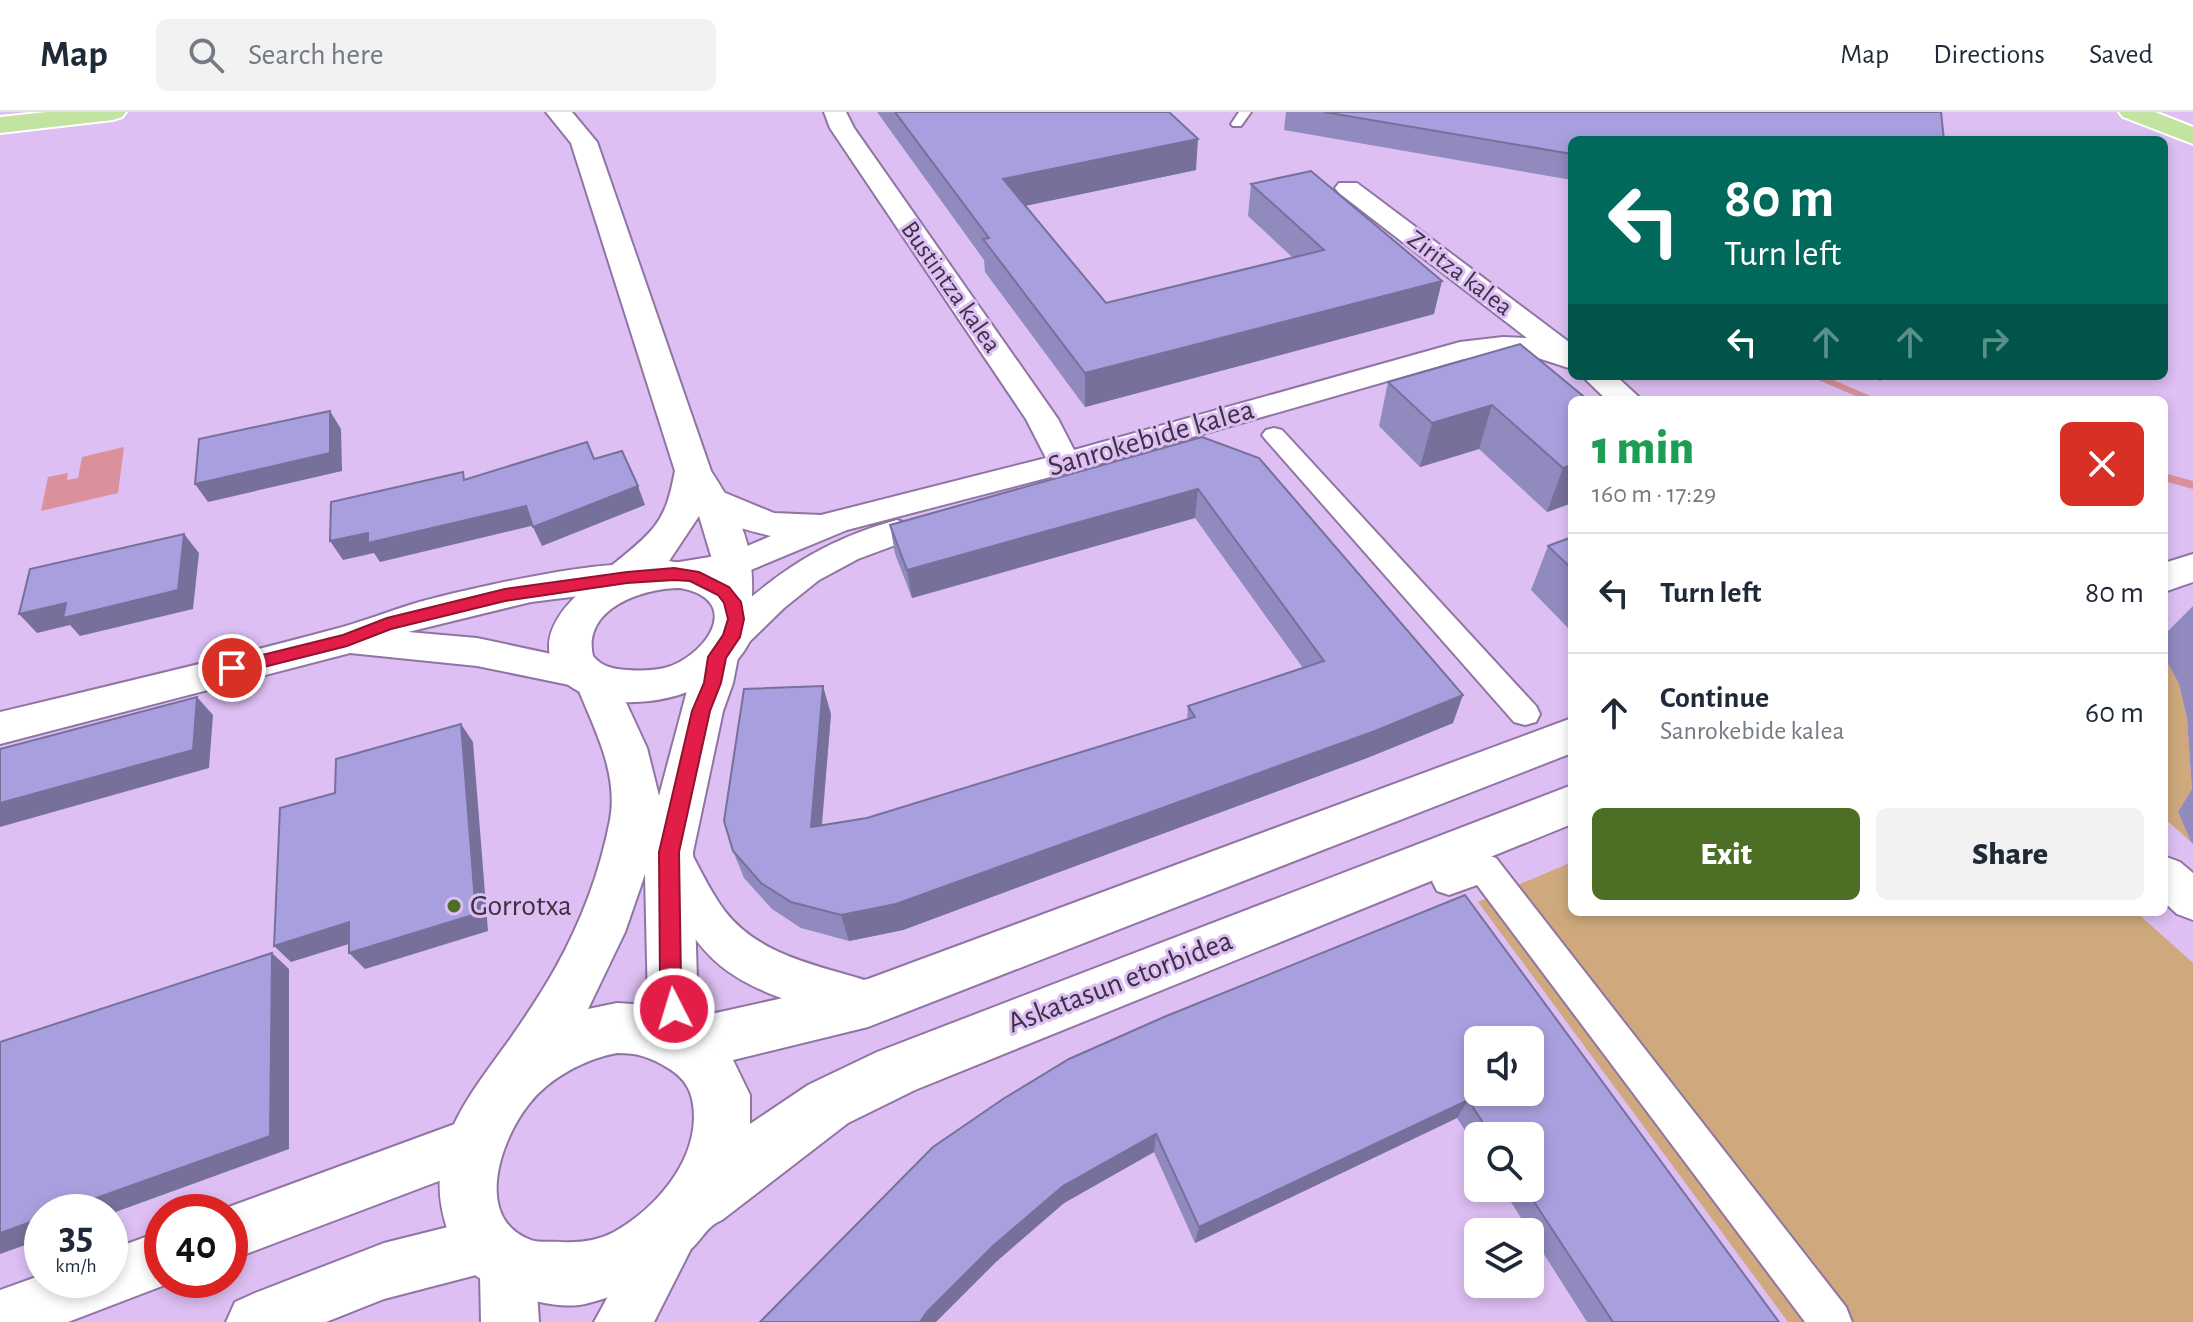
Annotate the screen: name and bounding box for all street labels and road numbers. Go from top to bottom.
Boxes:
street label: Bustintza kalea [896,217,1006,357]
street label: Ziritza kalea [1403,225,1517,321]
street label: Sanrokebide kalea [1045,394,1257,482]
street label: Askatasun etorbidea [1003,925,1237,1039]

